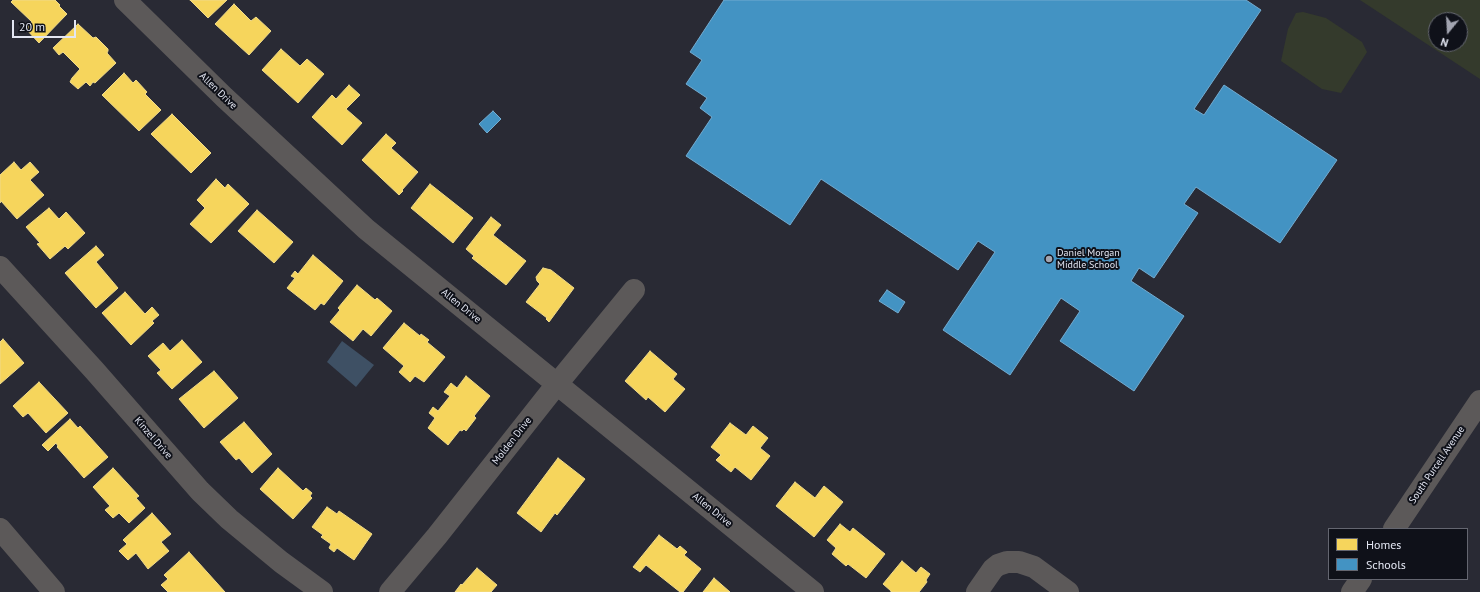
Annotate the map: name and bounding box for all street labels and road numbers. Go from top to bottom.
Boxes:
street label: Allen Drive [197,70,239,112]
street label: Allen Drive [439,286,483,326]
street label: Kinzel Drive [132,415,174,461]
street label: Molden Drive [490,415,534,467]
street label: South Purcell Avenue [1407,424,1467,506]
street label: Allen Drive [690,490,734,530]

